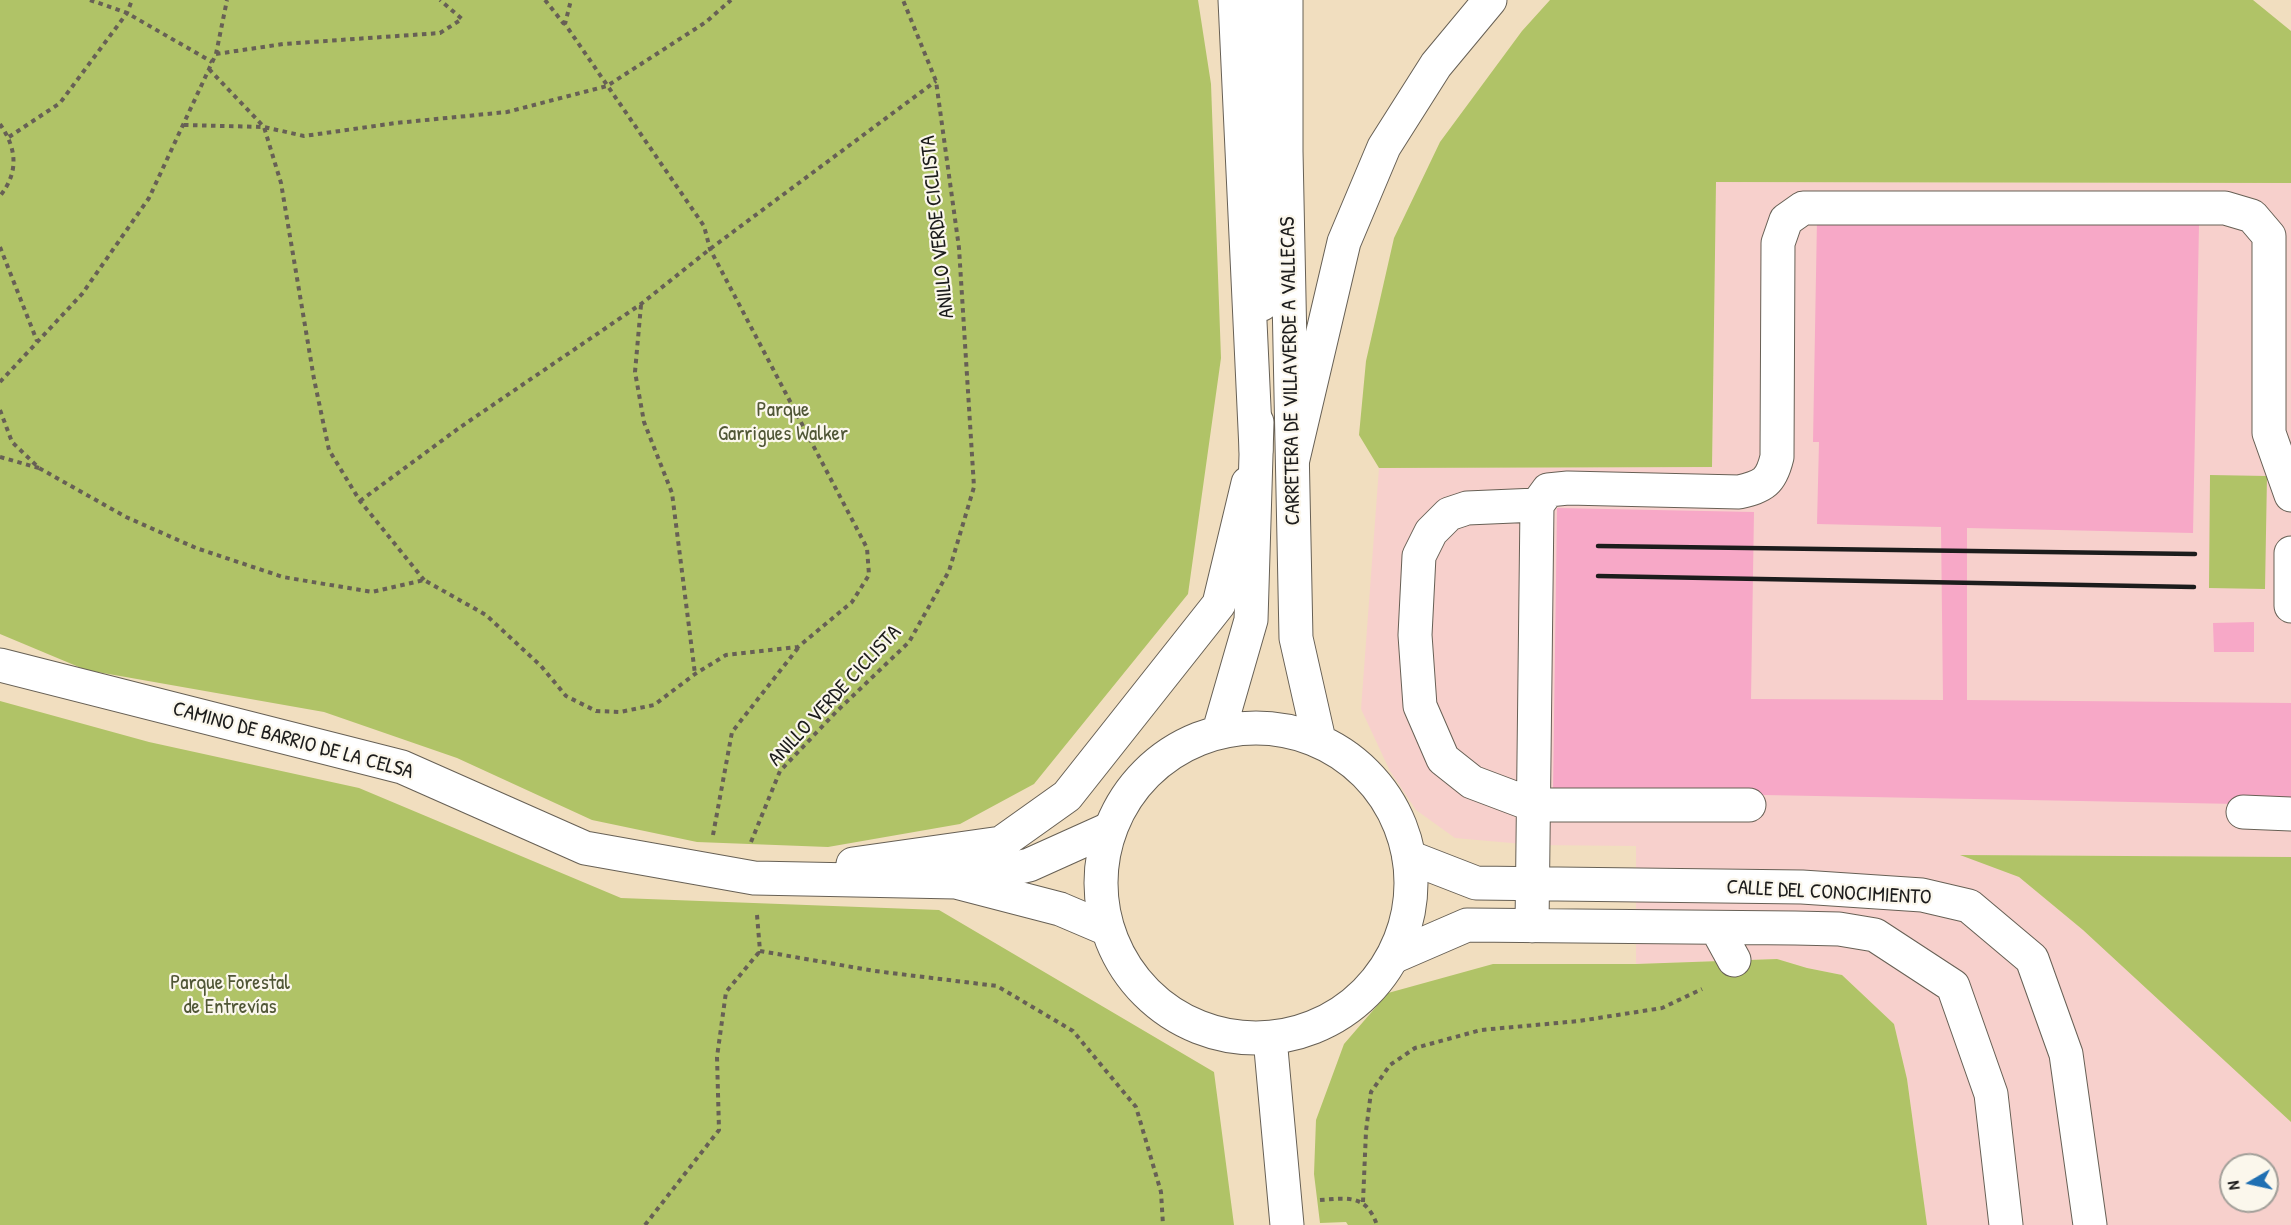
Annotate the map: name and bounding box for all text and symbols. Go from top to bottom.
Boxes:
street label: ANILLO VERDE CICLISTA [916,134,960,320]
street label: CARRETERA DE VILLAVERDE A VALLECAS [1276,216,1306,526]
park label: Parque Garrigues Walker [718,397,848,447]
street label: ANILLO VERDE CICLISTA [763,620,907,772]
street label: CAMINO DE BARRIO DE LA CELSA [170,697,416,785]
street label: CALLE DEL CONOCIMIENTO [1726,875,1932,911]
park label: Parque Forestal de Entrevías [170,970,290,1020]
north arrow [2219,1153,2279,1213]
text: N [2222,1180,2245,1191]

